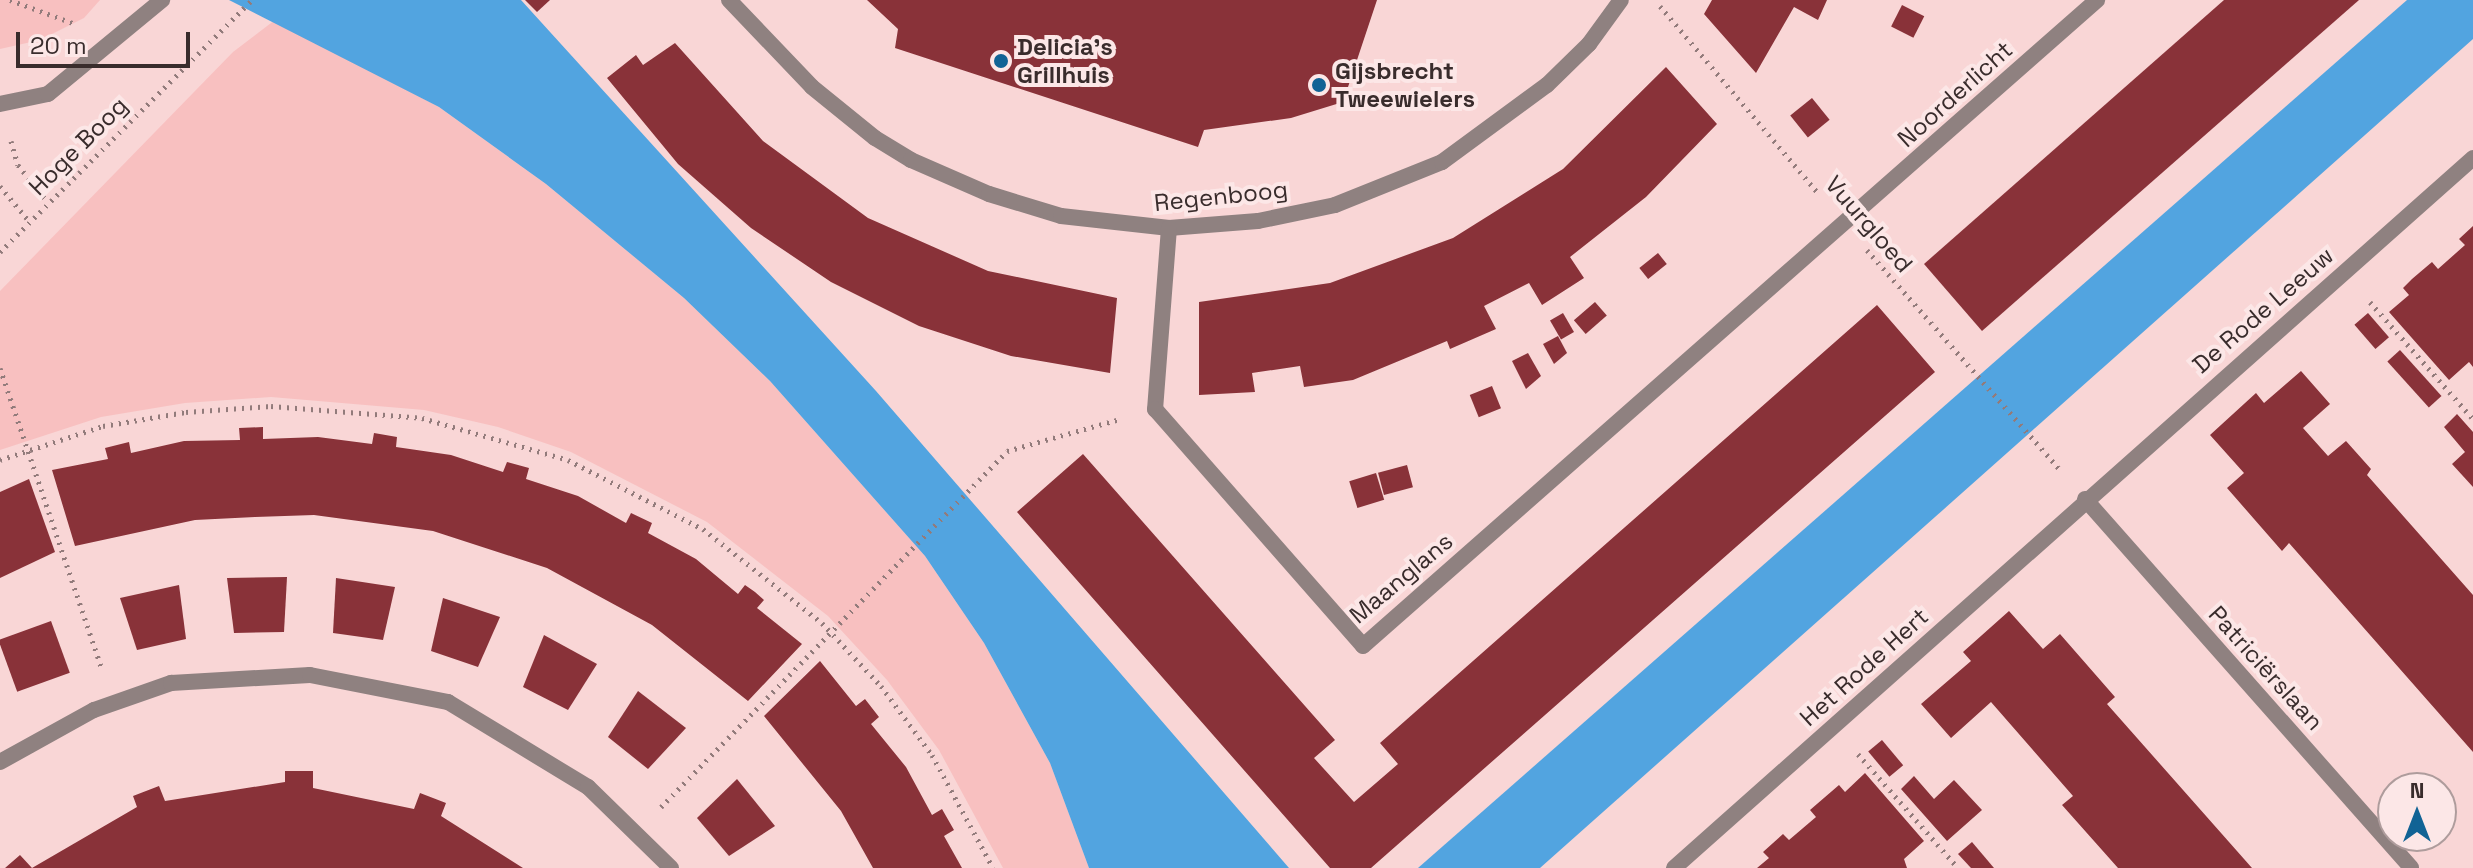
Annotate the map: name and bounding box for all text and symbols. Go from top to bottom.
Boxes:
scale bar [20,16,194,66]
text: 20 m [30,30,87,61]
place label: Delicia's Grillhuis [1017,33,1113,89]
street label: Noorderlicht [1892,35,2018,153]
marker: Delicia's Grillhuis [992,52,1010,70]
place label: Gijsbrecht Tweewielers [1335,57,1475,113]
marker: Gijsbrecht Tweewielers [1310,76,1328,94]
street label: Hoge Boog [23,91,133,201]
street label: Vuurgloed [1819,170,1919,278]
street label: Regenboog [1153,175,1289,217]
street label: De Rode Leeuw [2187,241,2339,379]
street label: Maanglans [1344,527,1458,629]
street label: Patriciërslaan [2203,600,2329,736]
street label: Het Rode Hert [1794,602,1934,732]
north arrow [2377,772,2457,852]
text: N [2410,776,2424,804]

